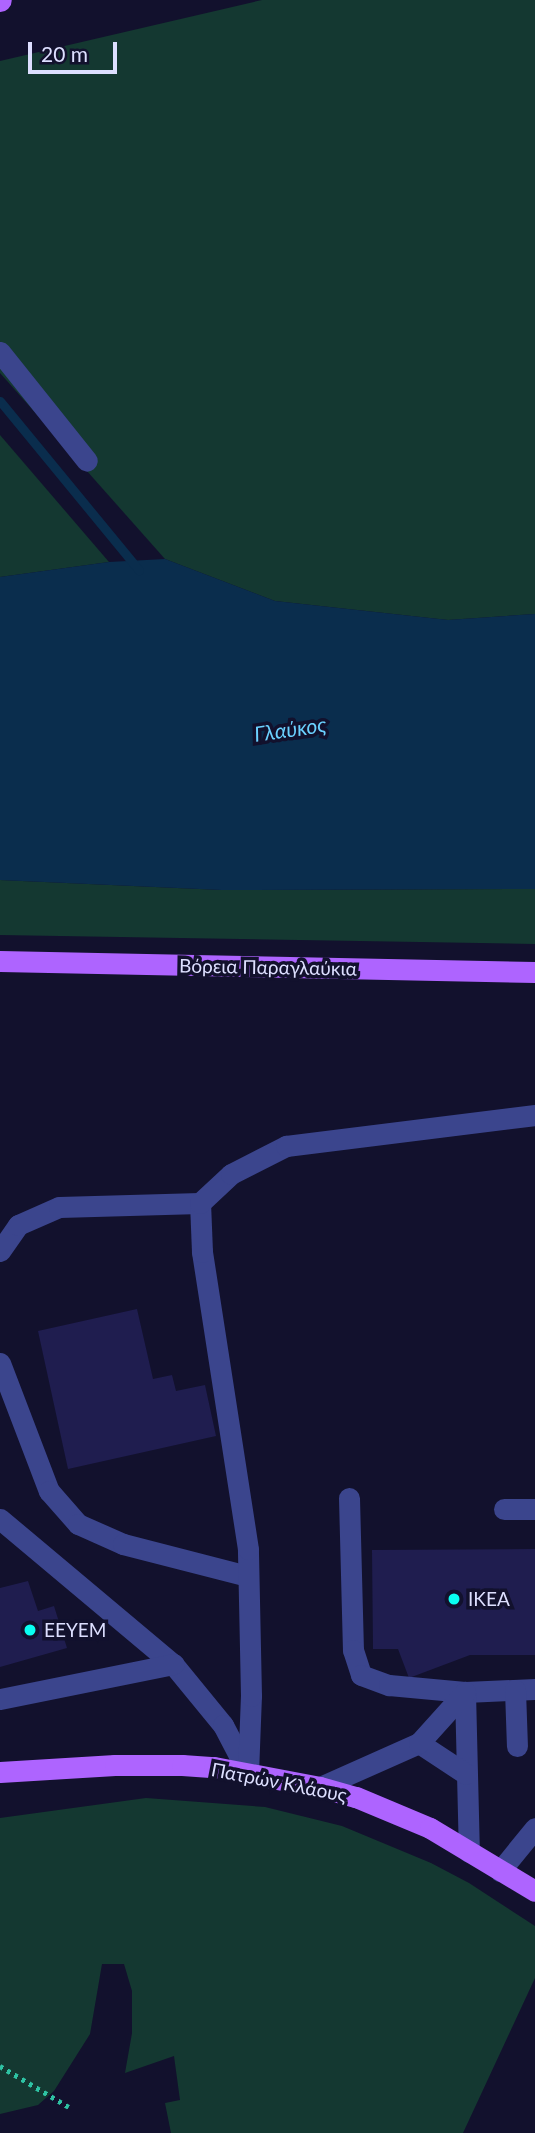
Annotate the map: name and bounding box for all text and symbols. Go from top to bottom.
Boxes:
scale bar [32,28,121,72]
text: 20 m [41,41,88,66]
water label: Γλαύκος [252,711,328,747]
street label: Βόρεια Παραγλαύκια [179,954,357,980]
place label: IKEA [468,1588,510,1610]
marker: IKEA [446,1591,462,1607]
place label: EEYEM [44,1619,106,1641]
marker: EEYEM [22,1622,38,1638]
street label: Πατρών Κλάους [209,1758,349,1806]

